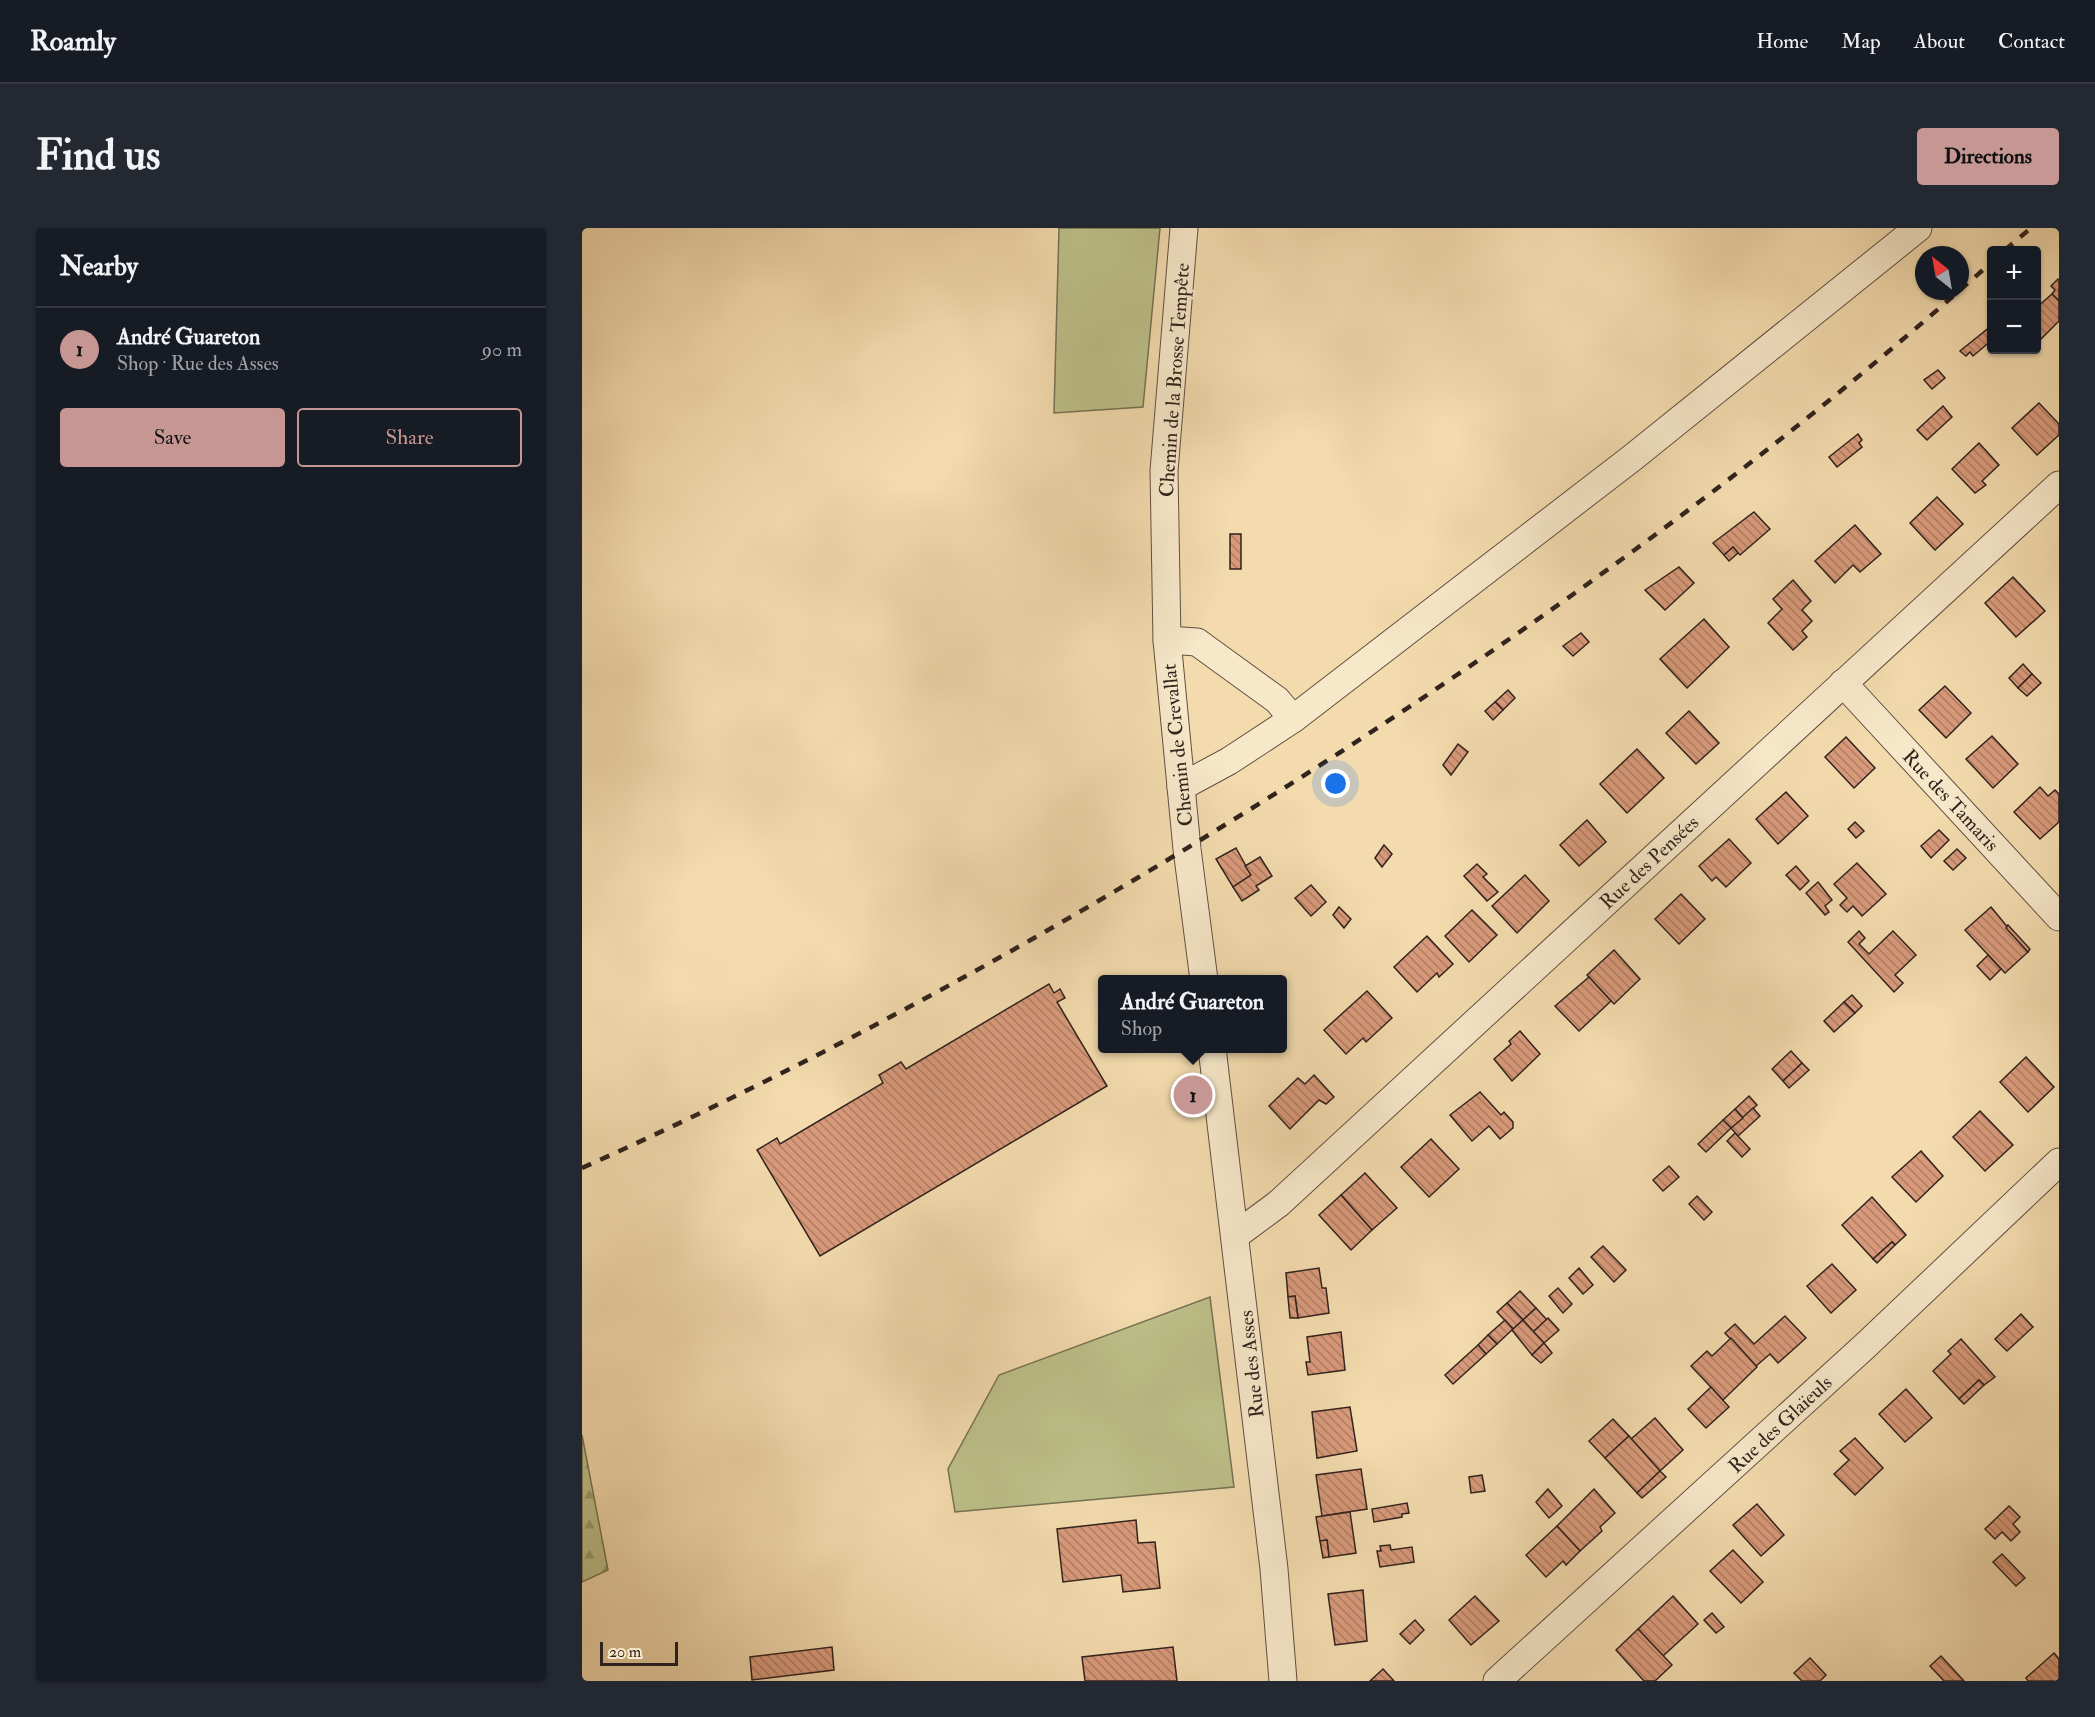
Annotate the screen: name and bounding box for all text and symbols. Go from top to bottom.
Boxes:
text: Roamly [30,24,116,59]
text: Home [1756,28,1808,55]
text: Map [1841,28,1881,55]
text: About [1914,28,1965,55]
text: Contact [1998,28,2065,55]
button: Directions [1917,128,2059,185]
text: Find us [36,130,160,182]
north arrow [1915,246,1969,300]
map controls [1987,246,2041,354]
button: + [1987,246,2041,300]
text: Nearby [60,251,138,283]
street label: Chemin de la Brosse Tempête [1154,262,1196,498]
button: − [1987,300,2041,354]
text: André Guareton [117,323,260,351]
text: 1 [76,337,83,362]
text: 90 m [482,337,522,362]
text: Shop · Rue des Asses [117,351,279,376]
button: Save [60,408,285,467]
button: Share [297,408,522,467]
street label: Chemin de Crevallat [1156,662,1198,827]
street label: Rue des Tamaris [1897,744,2004,857]
your location [1321,769,1350,798]
street label: Rue des Pensées [1595,810,1704,915]
popup [1098,975,1287,1053]
text: André Guareton [1121,988,1264,1016]
text: Shop [1121,1016,1162,1041]
pin: 1 [1174,1072,1212,1118]
street label: Rue des Asses [1233,1309,1270,1419]
street label: Rue des Glaïeuls [1723,1370,1837,1479]
scale bar [600,1639,678,1666]
text: 20 m [609,1642,641,1662]

